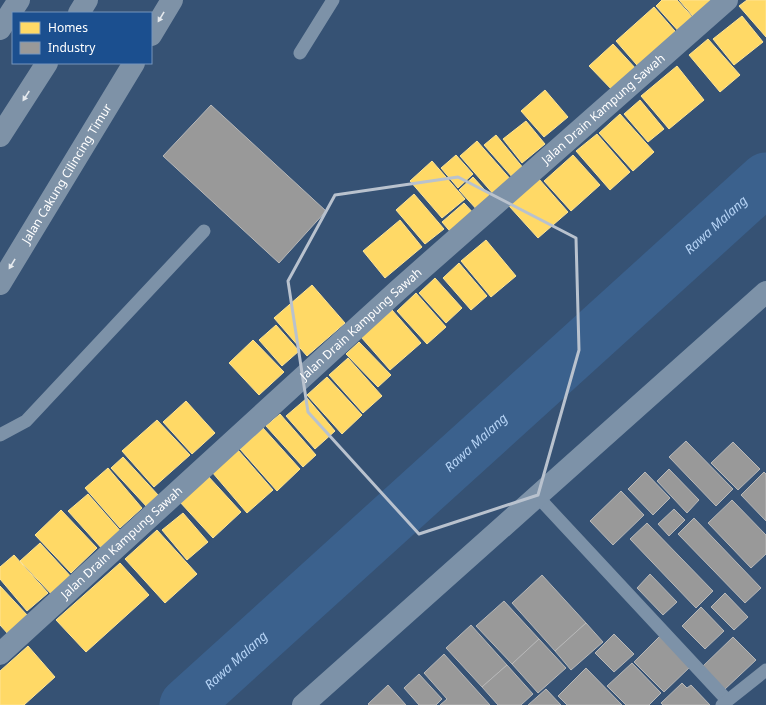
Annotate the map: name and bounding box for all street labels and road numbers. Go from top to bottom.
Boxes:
street label: Jalan Drain Kampung Sawah [537,50,668,168]
street label: Jalan Cakung Cilincing Timur [17,100,116,248]
street label: Jalan Drain Kampung Sawah [295,264,425,384]
street label: Jalan Drain Kampung Sawah [56,482,186,603]

